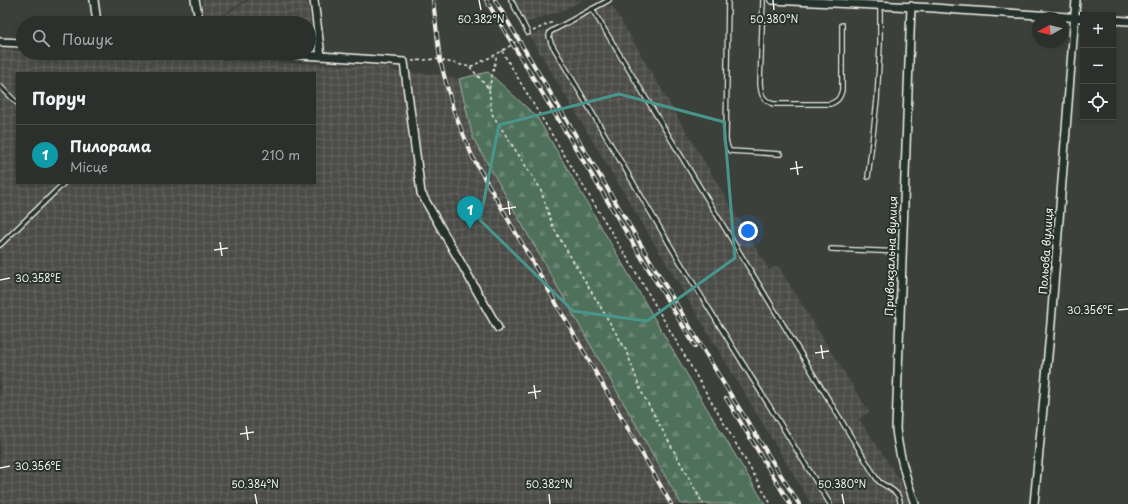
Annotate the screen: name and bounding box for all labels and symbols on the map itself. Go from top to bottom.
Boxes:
text: 50.382°N [457,11,505,26]
text: 50.380°N [750,11,798,26]
north arrow [1032,12,1068,48]
pin: 1 [457,196,483,229]
street label: Привокзальна вулиця [880,196,901,316]
street label: Польова вулиця [1034,207,1057,295]
your location [738,221,758,241]
text: 30.358°E [15,270,61,285]
text: 30.356°E [1067,302,1113,317]
text: 30.356°E [15,458,61,473]
text: 50.384°N [231,476,279,491]
text: 50.382°N [525,476,573,491]
text: 50.380°N [818,476,866,491]

